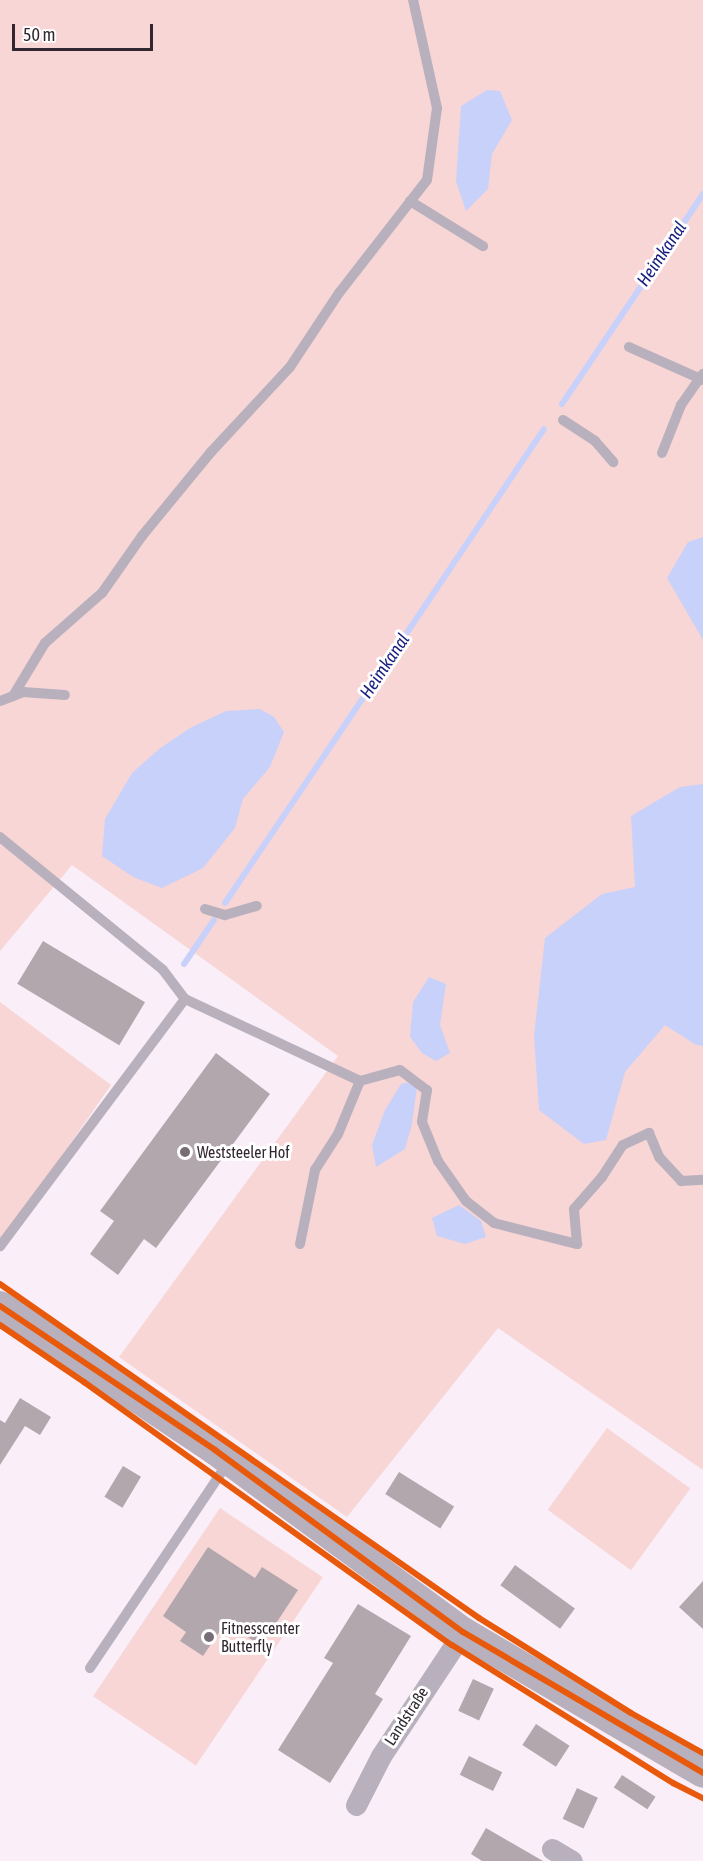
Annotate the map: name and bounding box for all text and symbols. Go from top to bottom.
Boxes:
scale bar [15,12,156,50]
text: 50 m [23,24,55,45]
water label: Heimkanal [632,217,692,291]
water label: Heimkanal [355,629,415,703]
place label: Weststeeler Hof [197,1142,290,1162]
marker: Weststeeler Hof [178,1145,192,1159]
place label: Fitnesscenter Butterfly [221,1618,299,1656]
marker: Fitnesscenter Butterfly [202,1630,216,1644]
street label: Landstraße [380,1683,432,1749]

